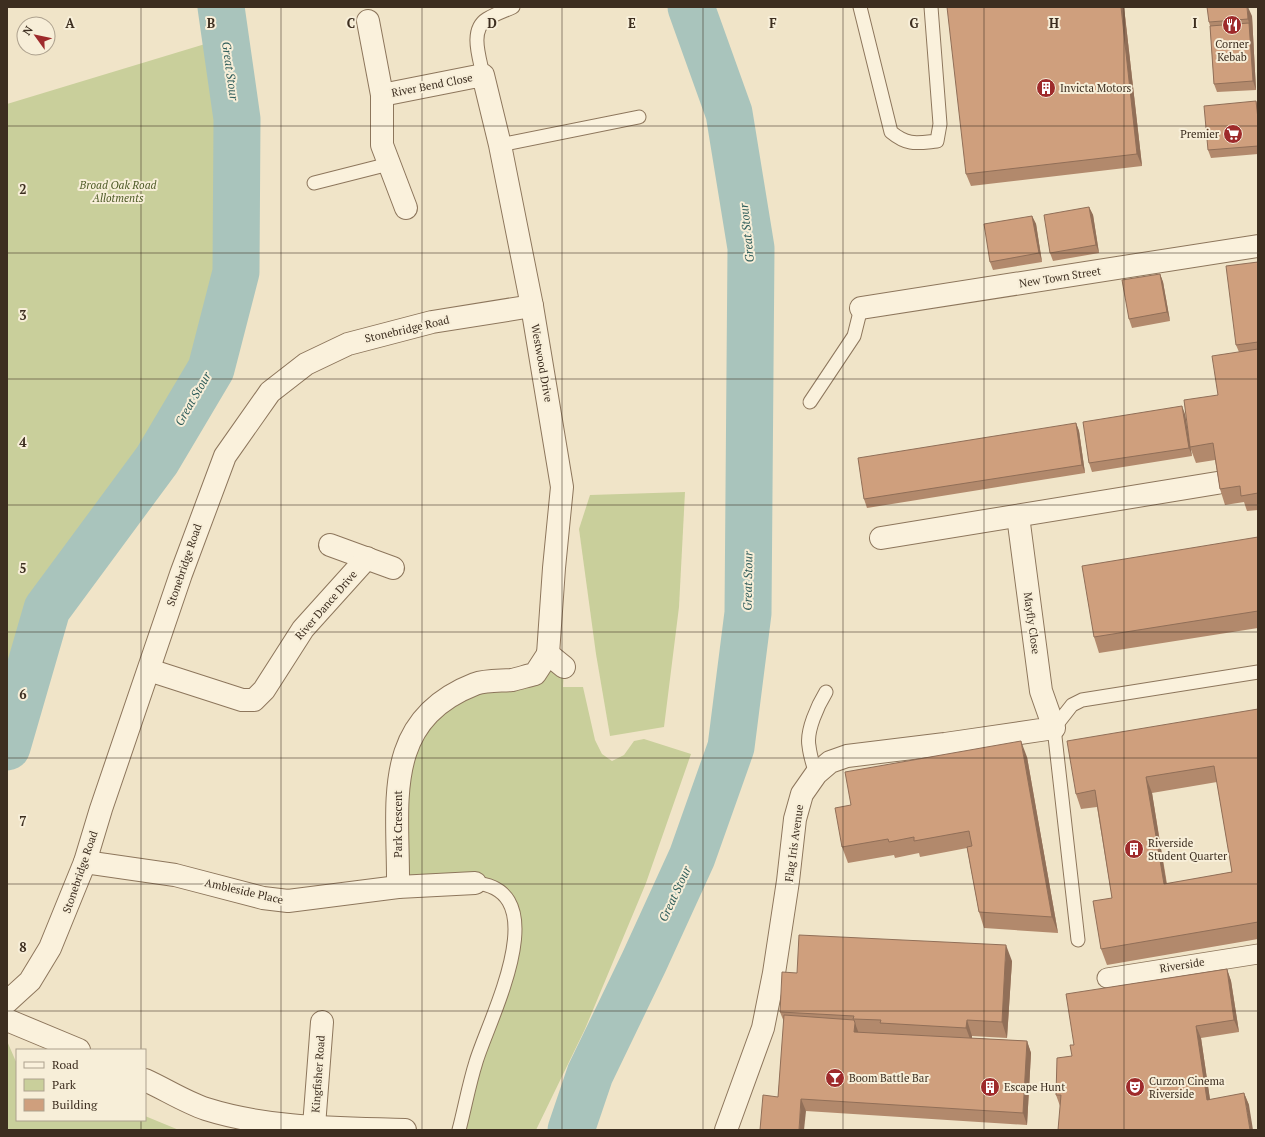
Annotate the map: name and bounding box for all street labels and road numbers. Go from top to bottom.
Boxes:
street label: River Bend Close [390,70,474,100]
street label: New Town Street [1018,264,1102,290]
street label: Stonebridge Road [363,312,451,346]
street label: Westwood Drive [528,323,556,404]
street label: Stonebridge Road [163,522,205,608]
street label: River Dance Drive [292,567,360,643]
street label: Mayfly Close [1021,591,1043,655]
street label: Park Crescent [391,790,405,858]
street label: Flag Iris Avenue [782,803,806,883]
street label: Stonebridge Road [59,829,101,915]
street label: Ambleside Place [203,875,285,907]
street label: Riverside [1159,954,1206,975]
street label: Kingfisher Road [308,1035,328,1113]

